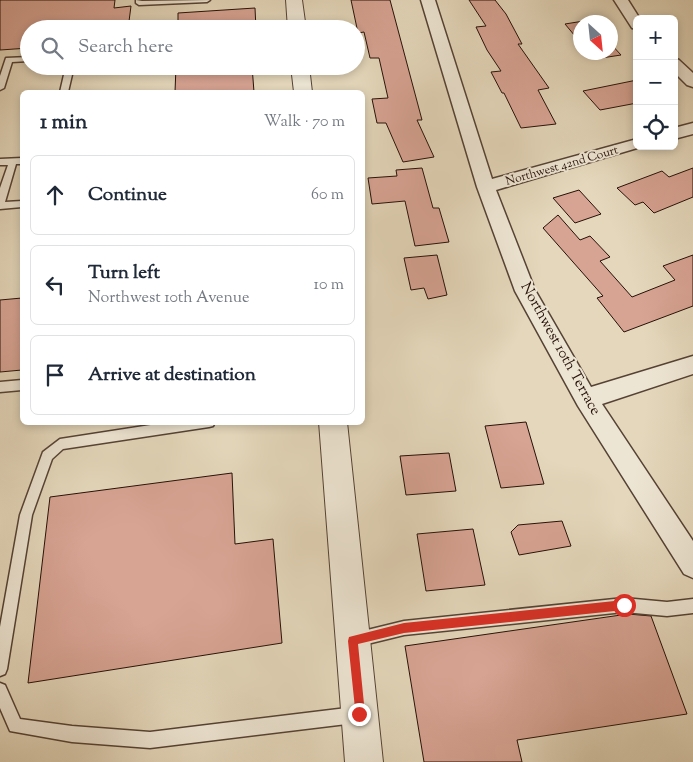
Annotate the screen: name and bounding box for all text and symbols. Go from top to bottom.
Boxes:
north arrow [573,15,618,60]
map controls [633,15,678,150]
button: + [633,15,678,60]
search box [20,20,365,75]
icon: search [38,34,66,62]
text: Search here [78,34,173,61]
button: − [633,60,678,105]
button: locate [633,105,678,150]
text: 1 min [40,108,87,138]
text: Walk · 70 m [264,111,345,134]
street label: Northwest 42nd Court [504,141,620,191]
icon: ahead [41,181,69,209]
text: Continue [88,182,167,209]
text: 60 m [311,184,344,207]
text: Turn left [88,260,160,287]
icon: left [41,271,69,299]
text: 10 m [314,274,344,297]
street label: Northwest 10th Terrace [515,279,605,419]
text: Northwest 10th Avenue [88,287,250,310]
icon: arrive [41,361,69,389]
text: Arrive at destination [88,362,256,389]
route start [613,594,636,617]
route end [348,703,371,726]

